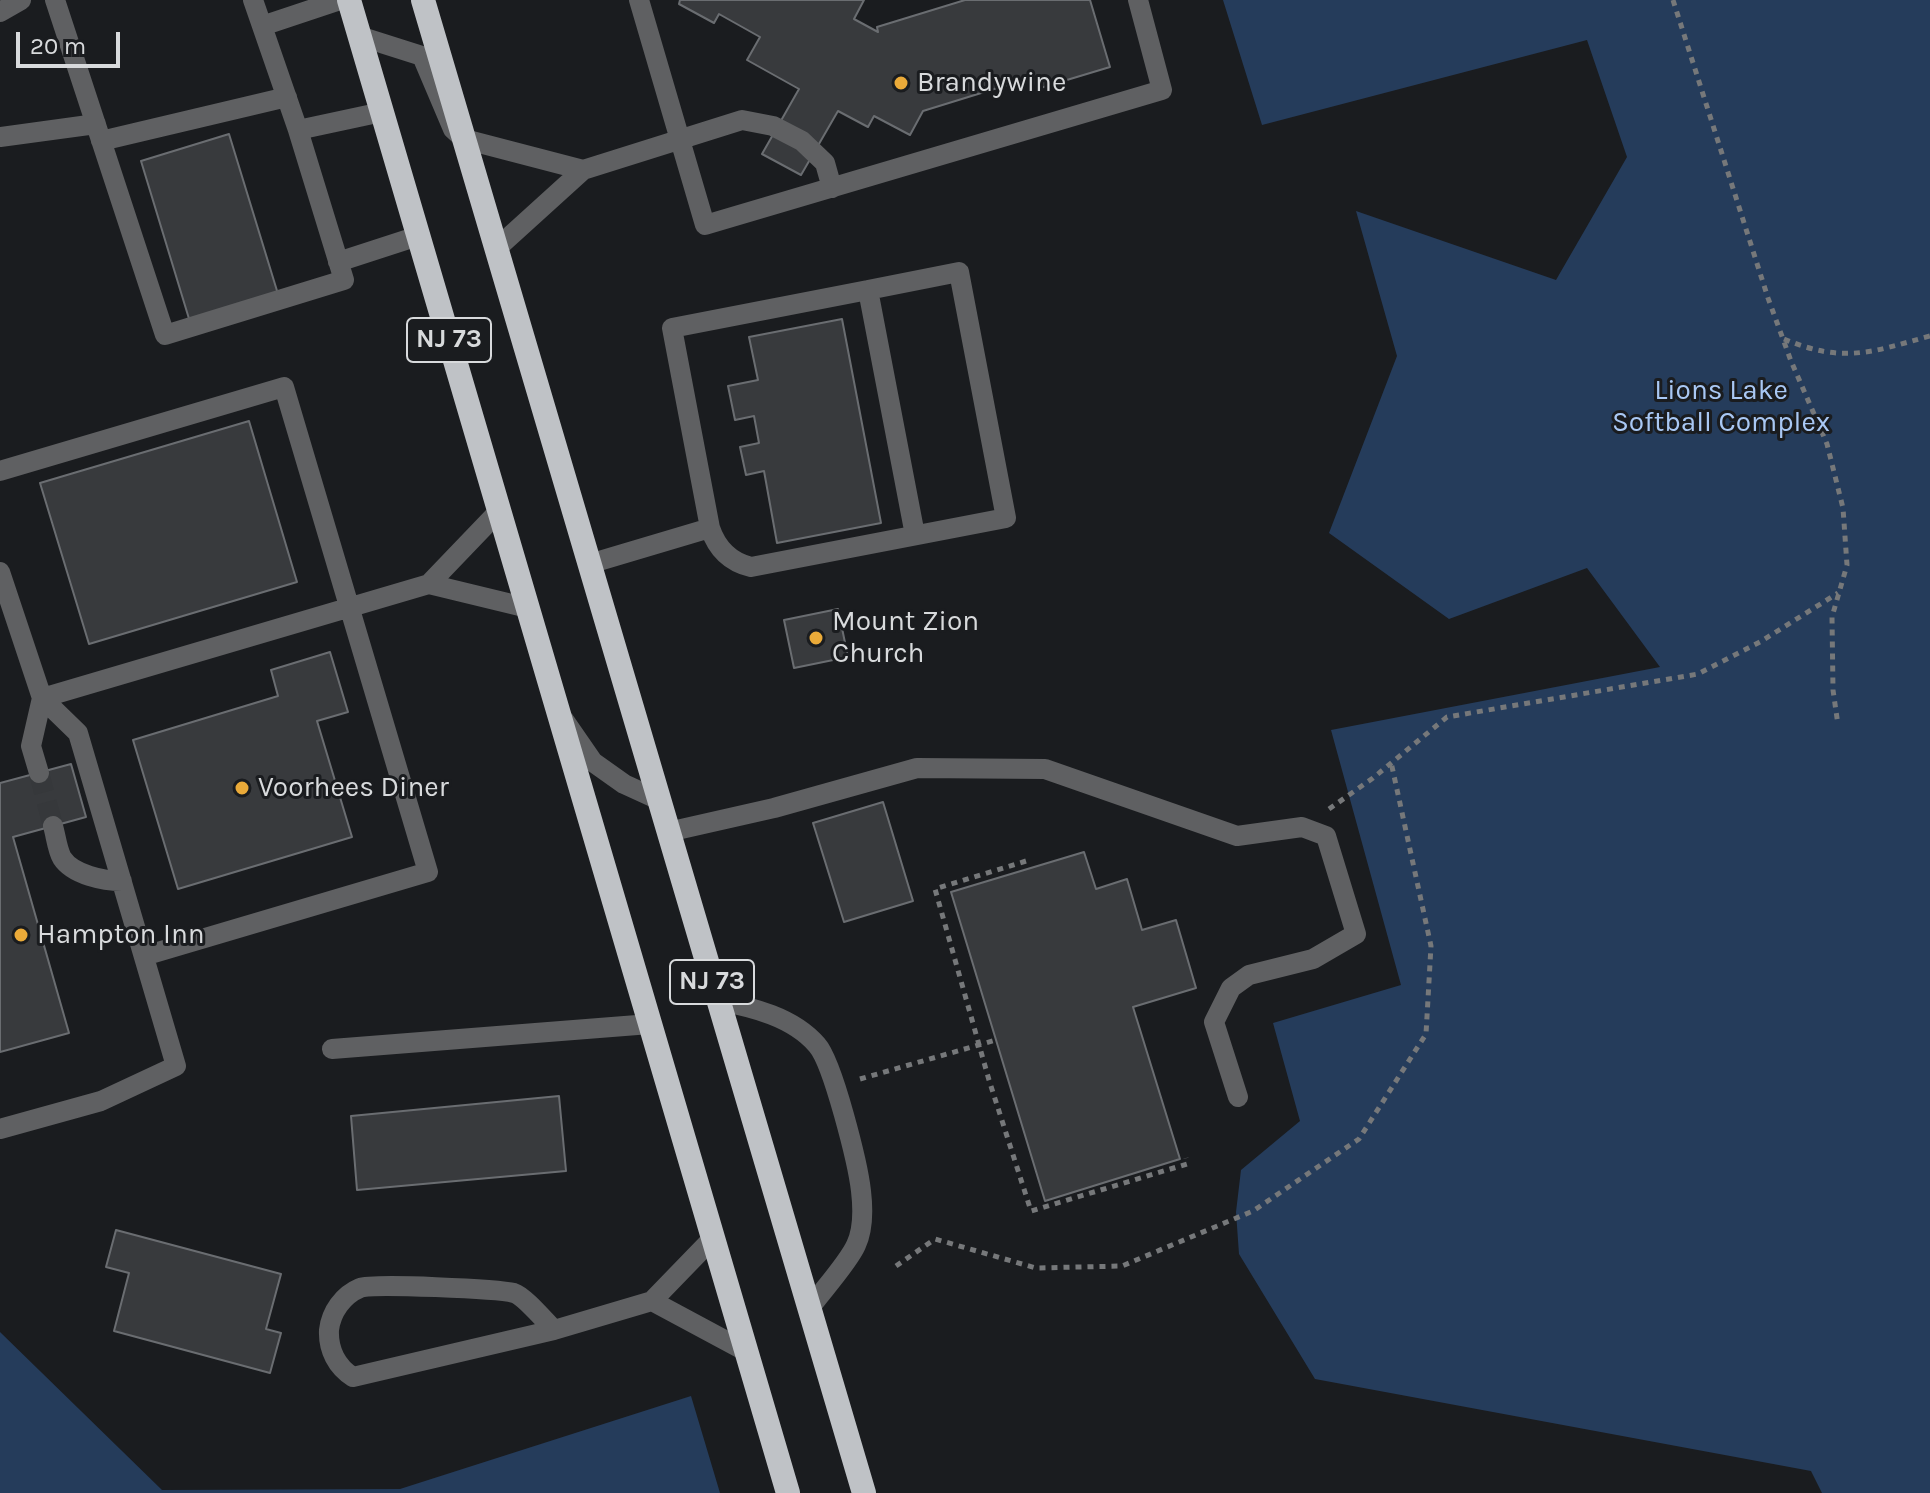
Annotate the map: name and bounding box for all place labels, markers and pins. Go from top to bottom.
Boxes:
place label: Brandywine [917,66,1066,100]
marker: Brandywine [892,74,910,92]
place label: Mount Zion Church [832,605,979,671]
marker: Mount Zion Church [807,629,825,647]
place label: Voorhees Diner [258,771,449,805]
marker: Voorhees Diner [233,779,251,797]
place label: Hampton Inn [37,918,205,952]
marker: Hampton Inn [12,926,30,944]

